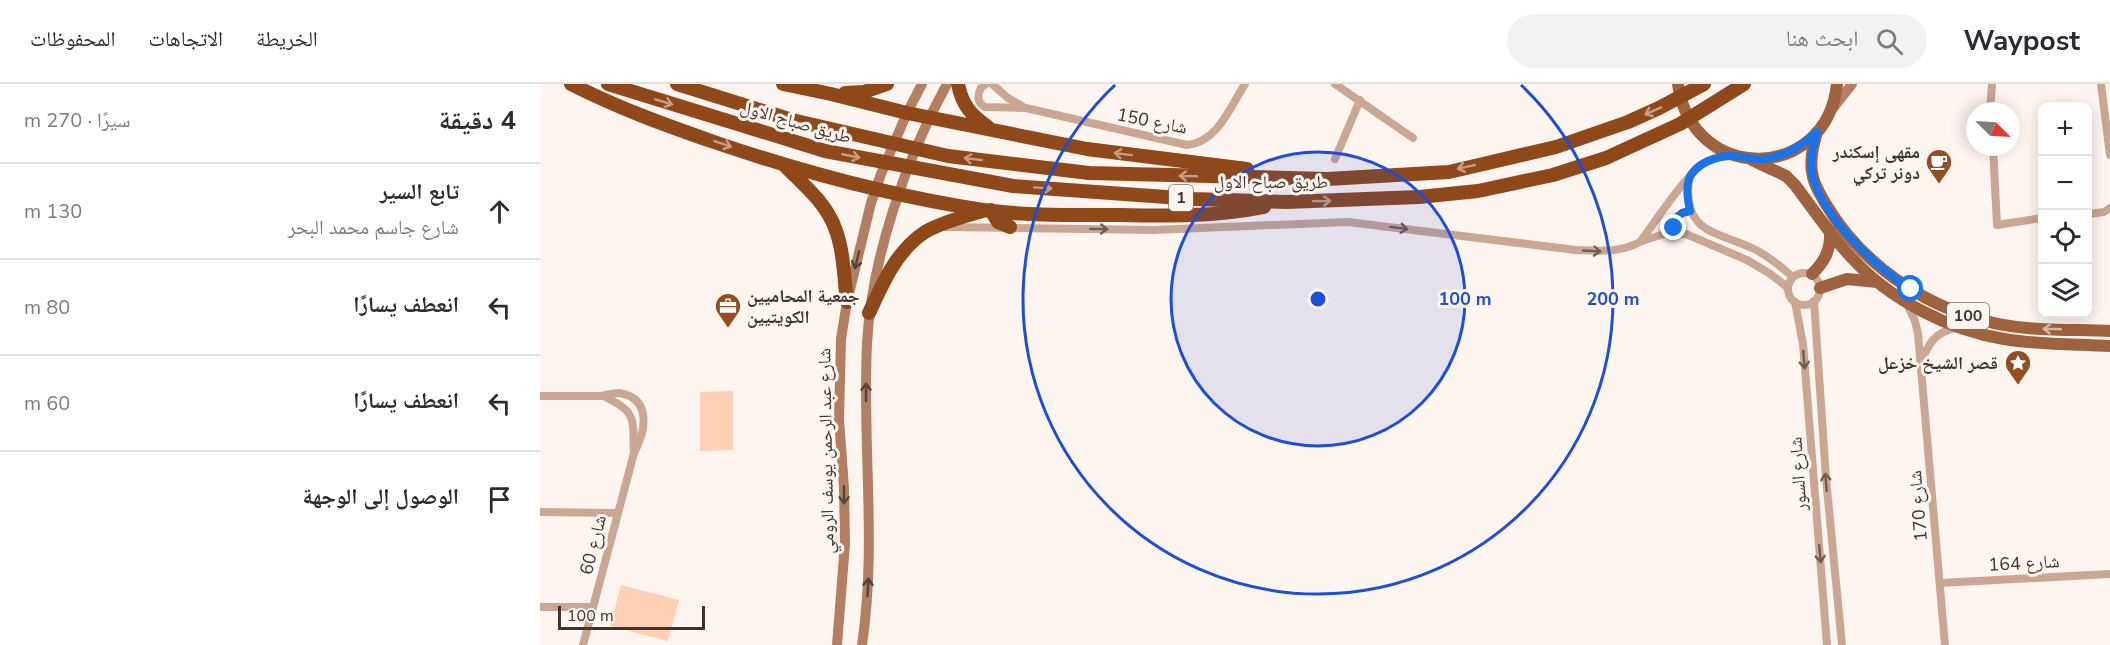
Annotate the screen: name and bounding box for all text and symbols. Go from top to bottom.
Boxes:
search box [1507,14,1927,68]
text: Waypost [1963,22,2080,60]
text: ابحث هنا [1786,24,1858,54]
text: المحفوظات [30,25,115,53]
text: الاتجاهات [148,25,223,53]
text: الخريطة [256,25,318,53]
icon: search [1873,25,1906,58]
street label: طريق صباح الاول [738,95,854,149]
one-way arrow [654,97,673,108]
street label: شارع 150 [1115,102,1189,140]
north arrow [1966,102,2020,156]
map controls [2038,102,2092,318]
button: + [2038,102,2092,156]
text: 4 دقيقة [439,103,516,138]
one-way arrow [1644,106,1662,117]
text: سيرًا · 270 m [24,107,130,134]
one-way arrow [713,140,732,151]
place label: مقهى إسكندر دونر تركي [1832,140,1920,187]
cafe icon: مقهى إسكندر دونر تركي [1924,147,1954,185]
one-way arrow [1113,148,1133,159]
one-way arrow [841,151,860,162]
one-way arrow [964,153,983,164]
button: − [2038,156,2092,210]
one-way arrow [1457,162,1476,174]
one-way arrow [1179,170,1199,181]
street label: طريق صباح الاول [1214,170,1328,194]
text: تابع السير [380,177,459,207]
one-way arrow [1033,183,1053,194]
road number: 1 [1169,185,1193,211]
icon: ahead [483,195,516,228]
one-way arrow [1311,195,1331,207]
text: 130 m [24,198,82,225]
button: locate [2038,210,2092,264]
text: شارع جاسم محمد البحر [288,214,459,241]
route end [1660,214,1686,240]
one-way arrow [1089,223,1109,235]
one-way arrow [1388,223,1408,234]
one-way arrow [1582,246,1602,257]
one-way arrow [851,250,863,269]
button: layers [2038,264,2092,318]
route start [1897,275,1923,301]
place label: جمعية المحاميين الكويتيين [747,284,860,329]
text: 100 m [1438,287,1492,311]
text: 200 m [1586,287,1640,311]
centre of rings [1308,289,1328,309]
text: انعطف يسارًا [353,290,459,320]
icon: left [483,291,516,324]
office icon: جمعية المحاميين الكويتيين [713,291,743,329]
text: 80 m [24,294,70,321]
road number: 100 [1947,303,1989,329]
one-way arrow [2042,323,2062,335]
street label: شارع عبد الرحمن يوسف الرومي [812,348,842,554]
place icon: قصر الشيخ خزعل [2003,348,2033,386]
one-way arrow [1799,349,1810,369]
place label: قصر الشيخ خزعل [1878,351,1998,375]
one-way arrow [860,383,872,403]
text: انعطف يسارًا [353,386,459,416]
icon: left [483,387,516,420]
text: 60 m [24,390,70,417]
street label: شارع السور [1783,436,1813,513]
street label: شارع 170 [1903,469,1933,543]
one-way arrow [1820,473,1831,493]
text: الوصول إلى الوجهة [302,482,459,512]
icon: arrive [483,483,516,516]
one-way arrow [838,484,850,504]
street label: شارع 60 [574,513,612,577]
one-way arrow [1815,543,1826,563]
street label: شارع 164 [1988,549,2060,577]
one-way arrow [862,577,873,597]
scale bar [558,603,705,630]
text: 100 m [567,605,614,627]

